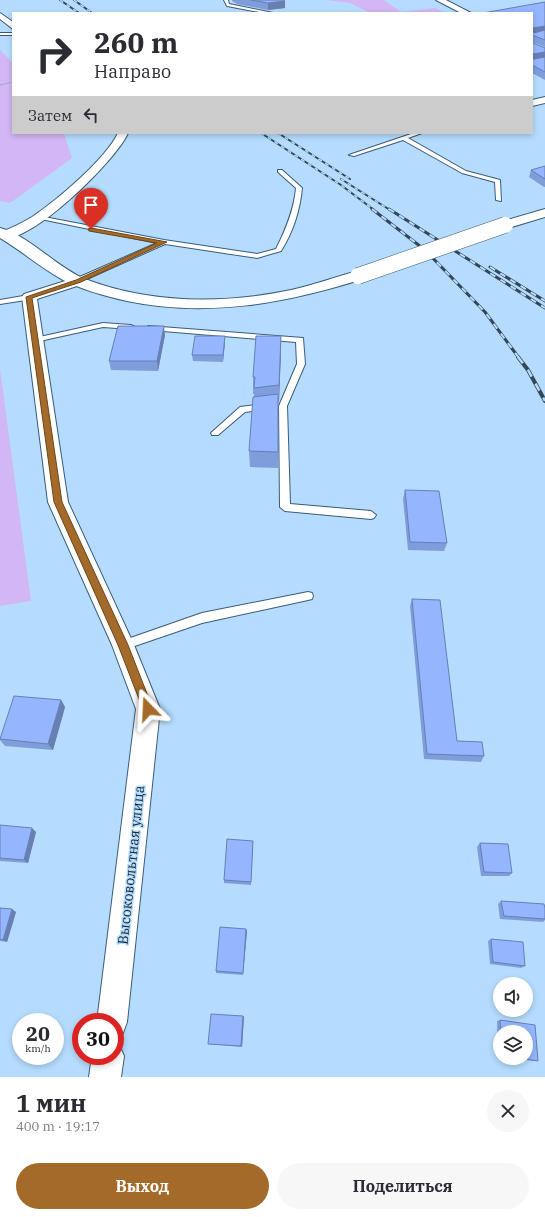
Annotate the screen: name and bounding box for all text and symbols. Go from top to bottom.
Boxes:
text: 260 m [94,24,178,61]
icon: right [28,28,80,80]
text: Направо [94,60,171,83]
icon: left [80,104,102,126]
text: Затем [28,106,72,125]
pin [74,188,108,229]
icon: arrive [80,194,102,216]
position arrow [127,688,169,730]
street label: Высоковольтная улица [114,784,148,946]
map controls [493,977,533,1065]
button: sound [493,977,533,1017]
speed limit sign: 30 [72,1013,124,1065]
text: 20 [26,1020,50,1047]
button: layers [493,1025,533,1065]
text: km/h [25,1042,51,1055]
text: 1 мин [16,1087,86,1119]
button: close [487,1090,529,1132]
text: 400 m · 19:17 [16,1118,100,1135]
button: Выход [16,1163,269,1209]
button: Поделиться [277,1163,529,1209]

